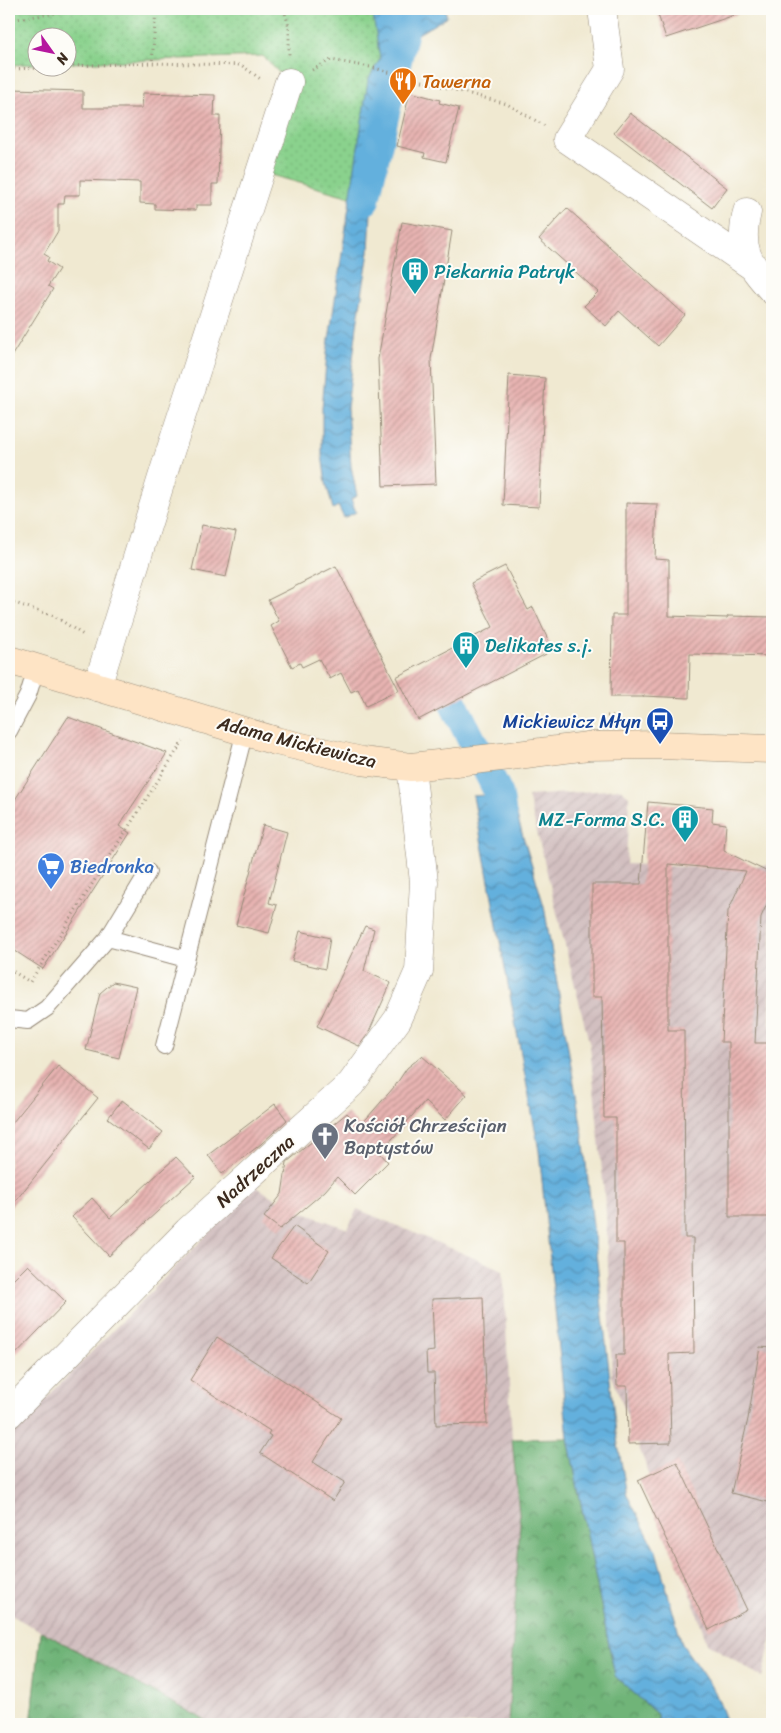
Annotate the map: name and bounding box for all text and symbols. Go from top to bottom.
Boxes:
north arrow [28,28,78,78]
text: N [49,47,76,70]
place label: Tawerna [422,65,491,98]
restaurant icon: Tawerna [388,66,418,105]
place label: Piekarnia Patryk [434,255,576,288]
building icon: Piekarnia Patryk [400,256,430,295]
place label: Delikates s.j. [485,629,593,662]
building icon: Delikates s.j. [451,630,481,669]
place label: Mickiewicz Młyn [503,705,641,738]
street label: Adama Mickiewicza [213,706,380,778]
bus stop icon: Mickiewicz Młyn [645,706,675,745]
place label: MZ-Forma S.C. [539,803,666,836]
building icon: MZ-Forma S.C. [670,804,700,843]
place label: Biedronka [70,850,155,883]
supermarket icon: Biedronka [36,851,66,890]
place label: Kościół Chrześcijan Baptystów [344,1109,507,1164]
church icon: Kościół Chrześcijan Baptystów [310,1121,340,1160]
street label: Nadrzeczna [208,1126,303,1216]

